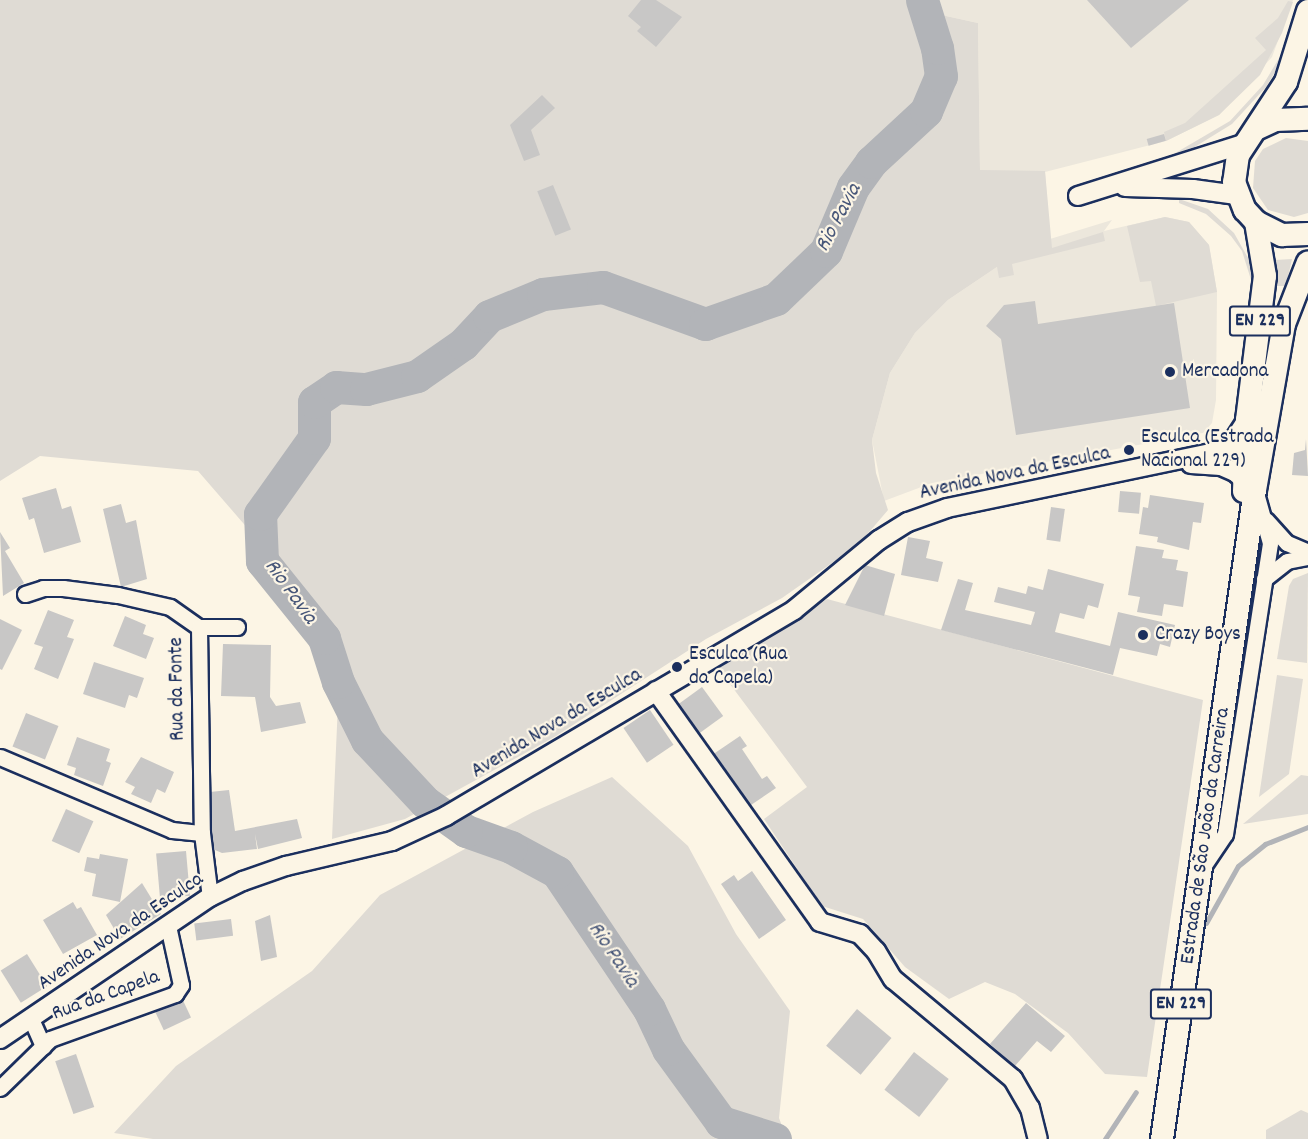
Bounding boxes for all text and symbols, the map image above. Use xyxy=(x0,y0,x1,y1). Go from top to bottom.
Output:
water label: Rio Pavia xyxy=(810,179,868,257)
road number: EN 229 xyxy=(1228,304,1292,338)
place label: Mercadona xyxy=(1182,359,1268,385)
marker: Mercadona xyxy=(1163,365,1177,379)
place label: Esculca (Estrada Nacional 229) xyxy=(1141,425,1274,475)
street label: Avenida Nova da Esculca xyxy=(917,441,1113,507)
marker: Esculca (Estrada Nacional 229) xyxy=(1122,443,1136,457)
water label: Rio Pavia xyxy=(258,555,322,629)
place label: Crazy Boys xyxy=(1155,622,1241,648)
marker: Crazy Boys xyxy=(1136,628,1150,642)
street label: Rua da Fonte xyxy=(164,637,192,741)
place label: Esculca (Rua da Capela) xyxy=(689,642,787,692)
marker: Esculca (Rua da Capela) xyxy=(670,660,684,674)
street label: Avenida Nova da Esculca xyxy=(467,663,647,785)
street label: Estrada de São João da Carreira xyxy=(1176,706,1236,966)
street label: Avenida Nova da Esculca xyxy=(33,867,209,997)
water label: Rio Pavia xyxy=(582,917,644,993)
street label: Rua da Capela xyxy=(49,965,163,1027)
road number: EN 229 xyxy=(1150,987,1212,1021)

